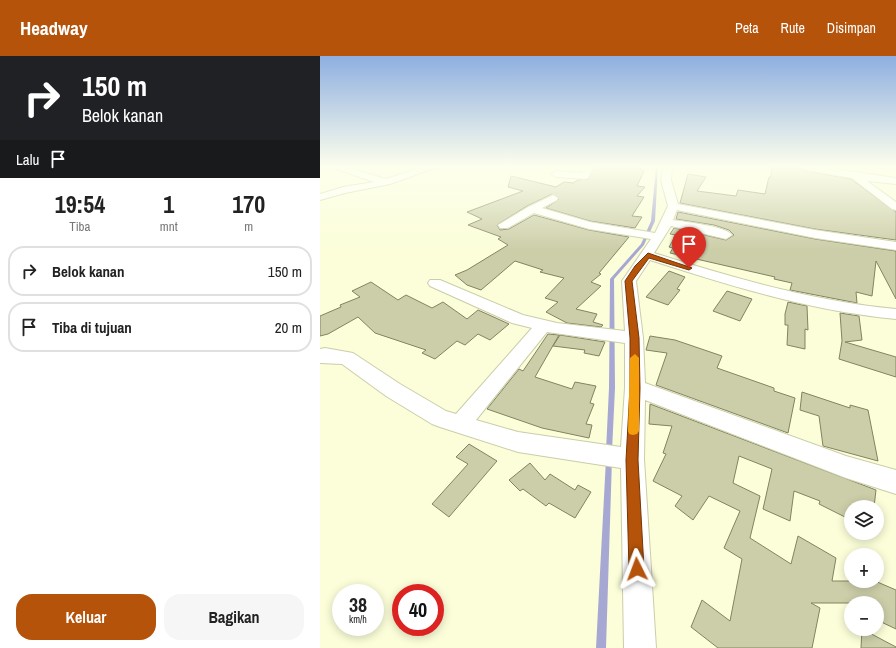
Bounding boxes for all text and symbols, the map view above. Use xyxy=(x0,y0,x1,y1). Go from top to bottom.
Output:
text: Headway xyxy=(20,15,88,41)
text: Peta xyxy=(735,19,759,37)
text: Rute xyxy=(781,19,805,37)
text: Disimpan xyxy=(827,19,876,37)
text: 150 m xyxy=(82,67,147,105)
icon: right xyxy=(16,72,68,124)
text: Belok kanan xyxy=(82,103,163,128)
icon: arrive xyxy=(47,148,69,170)
text: Lalu xyxy=(16,149,39,170)
text: 19:54 xyxy=(55,188,105,220)
text: 1 xyxy=(163,188,174,220)
text: 170 xyxy=(232,188,265,220)
text: Tiba xyxy=(69,218,90,235)
text: mnt xyxy=(160,218,178,235)
text: m xyxy=(244,218,253,235)
pin xyxy=(672,227,706,268)
icon: arrive xyxy=(678,233,700,255)
icon: right xyxy=(18,260,40,282)
text: Belok kanan xyxy=(52,261,124,282)
text: 150 m xyxy=(268,261,302,282)
icon: arrive xyxy=(18,316,40,338)
text: Tiba di tujuan xyxy=(52,317,132,338)
text: 20 m xyxy=(275,317,302,338)
map controls xyxy=(844,500,884,636)
button: layers xyxy=(844,500,884,540)
position arrow xyxy=(616,548,658,590)
button: + xyxy=(844,548,884,588)
speed limit sign: 40 xyxy=(392,584,444,636)
text: 38 xyxy=(349,591,367,618)
button: Keluar xyxy=(16,594,156,640)
button: Bagikan xyxy=(164,594,304,640)
button: − xyxy=(844,596,884,636)
text: km/h xyxy=(349,613,367,626)

